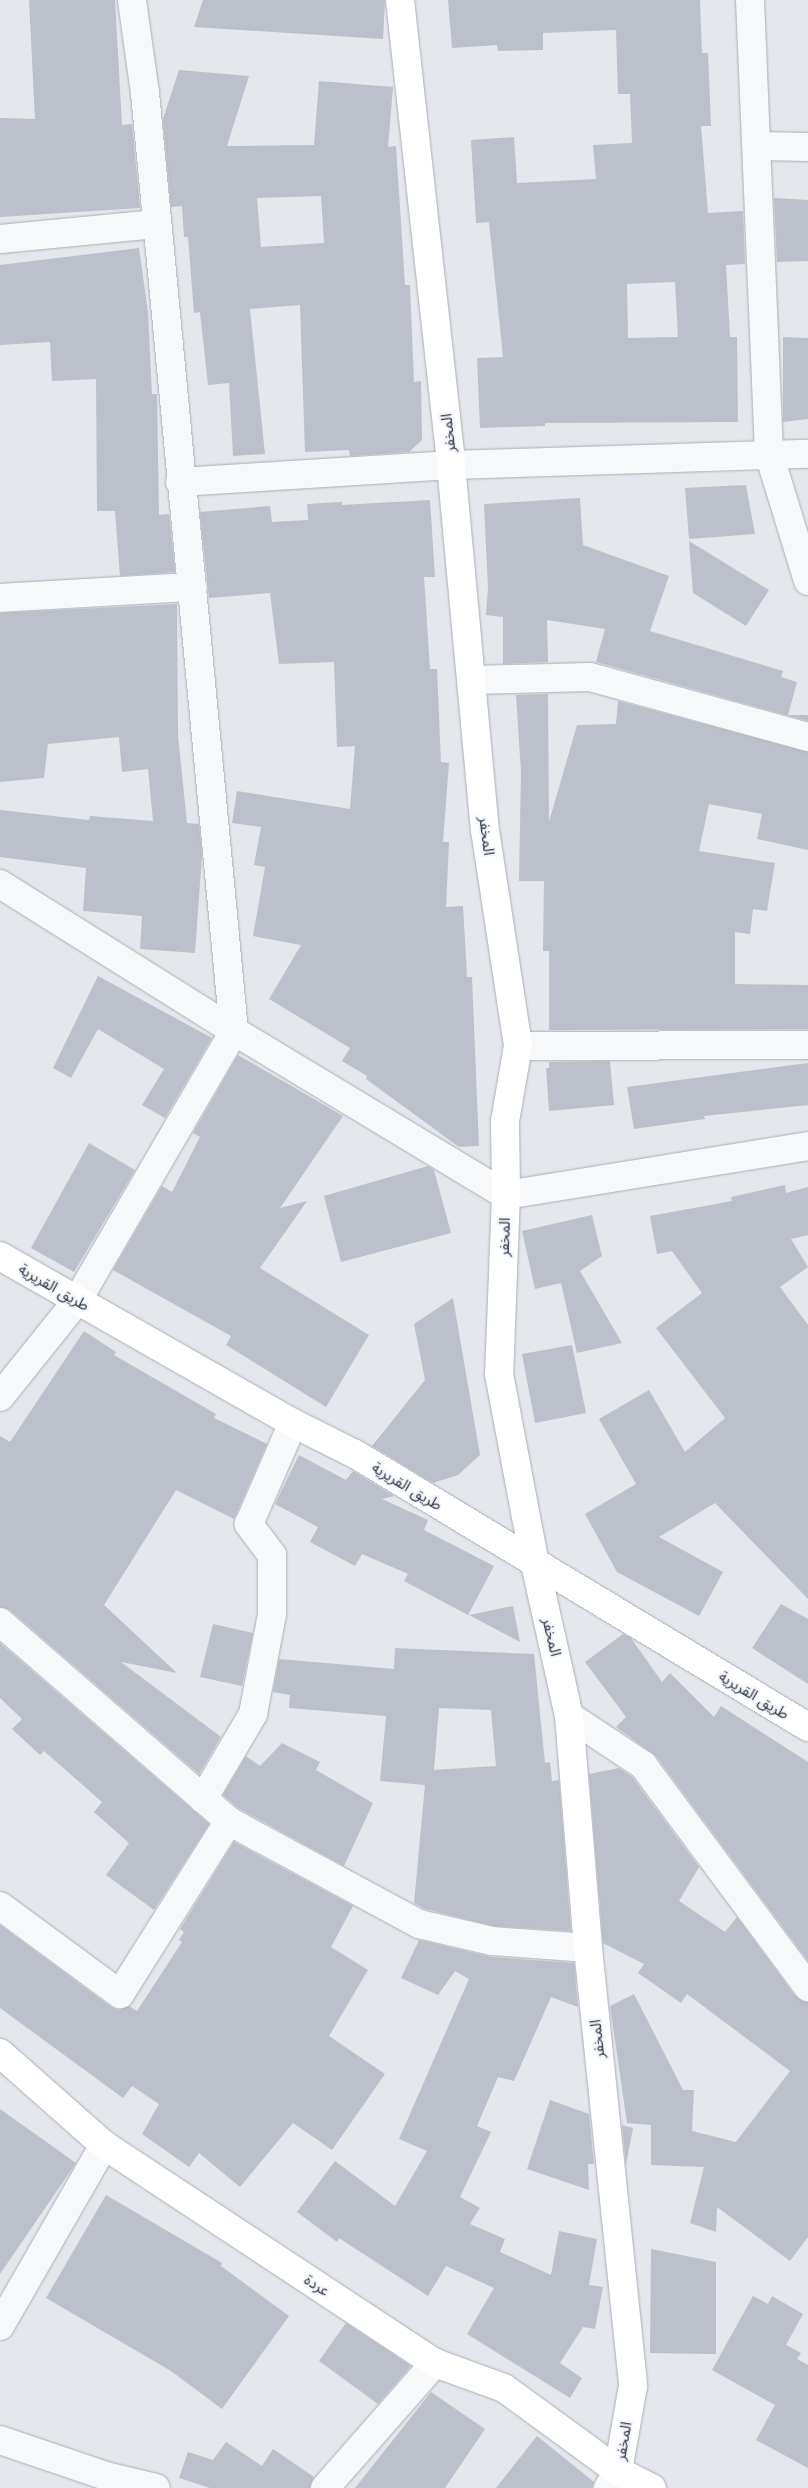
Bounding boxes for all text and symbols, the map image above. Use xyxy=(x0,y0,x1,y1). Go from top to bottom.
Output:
street label: المخفر xyxy=(437,413,459,453)
street label: المخفر xyxy=(476,816,498,856)
street label: المخفر xyxy=(494,1217,514,1257)
street label: طريق القريرية xyxy=(15,1260,93,1314)
street label: طريق القريرية xyxy=(369,1458,445,1514)
street label: المخفر xyxy=(539,1616,565,1658)
street label: طريق القريرية xyxy=(716,1667,792,1723)
street label: المخفر xyxy=(586,2019,608,2059)
street label: عردة xyxy=(301,2270,333,2300)
street label: المخفر xyxy=(611,2420,635,2462)

